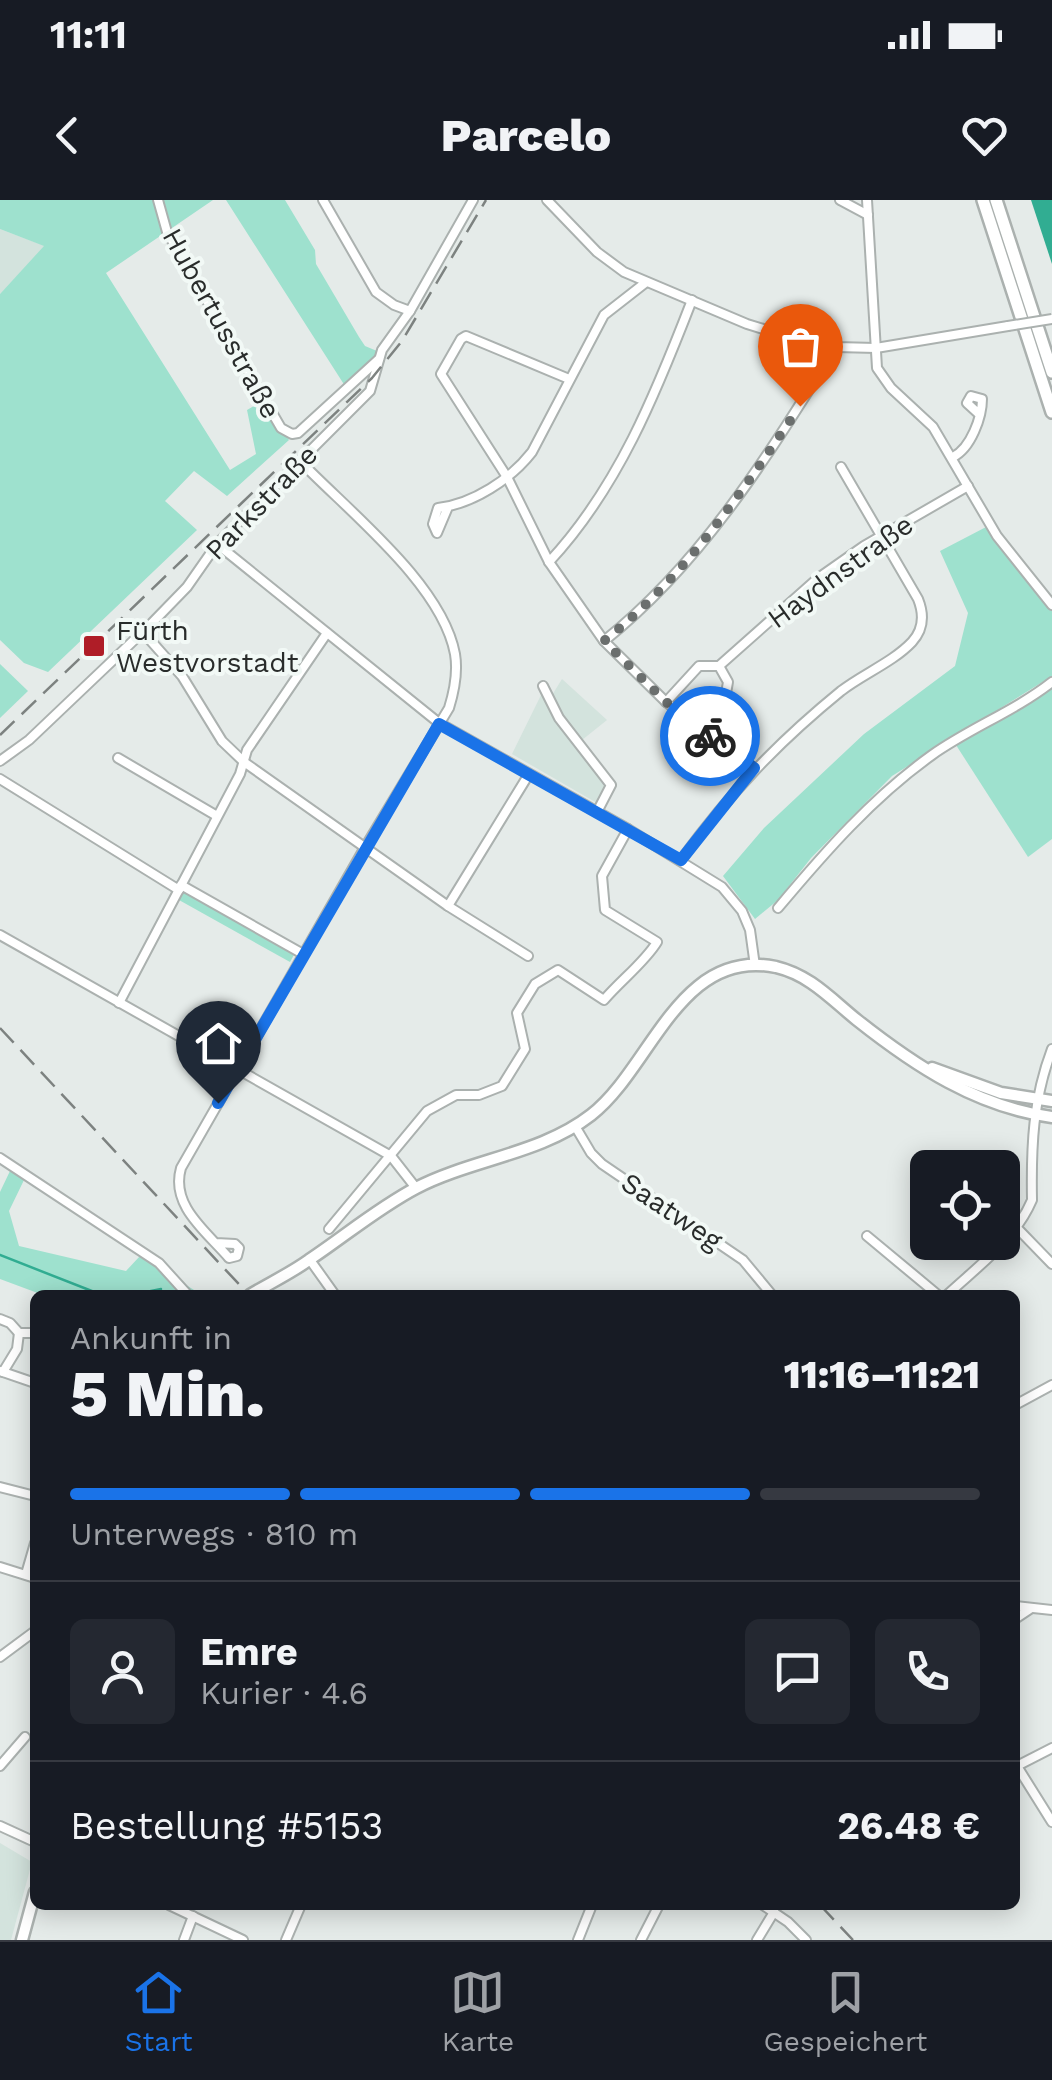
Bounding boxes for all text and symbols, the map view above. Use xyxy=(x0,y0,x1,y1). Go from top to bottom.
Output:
text: 11:11 xyxy=(50,13,127,57)
icon: back xyxy=(40,108,95,163)
icon: heart xyxy=(957,108,1012,163)
text: Parcelo xyxy=(441,109,611,162)
street label: Hubertusstraße xyxy=(156,222,287,424)
pin xyxy=(758,304,843,407)
icon: bag xyxy=(773,319,828,374)
street label: Parkstraße xyxy=(199,438,324,567)
street label: Haydnstraße xyxy=(761,508,919,635)
place label: Fürth Westvorstadt xyxy=(116,614,299,679)
marker: Fürth Westvorstadt xyxy=(81,633,107,659)
courier xyxy=(660,686,760,786)
icon: bike xyxy=(683,709,738,764)
pin xyxy=(176,1001,261,1104)
icon: home xyxy=(191,1016,246,1071)
map controls xyxy=(910,1150,1020,1260)
button: locate xyxy=(910,1150,1020,1260)
street label: Saatweg xyxy=(615,1166,729,1257)
text: Ankunft in xyxy=(70,1319,232,1357)
text: 11:16–11:21 xyxy=(784,1353,980,1397)
text: 5 Min. xyxy=(70,1356,265,1432)
text: Unterwegs · 810 m xyxy=(70,1515,358,1553)
button: person xyxy=(70,1619,175,1724)
button: chat xyxy=(745,1619,850,1724)
button: phone xyxy=(875,1619,980,1724)
text: Emre xyxy=(200,1630,298,1674)
text: Kurier · 4.6 xyxy=(200,1674,368,1712)
text: Bestellung #5153 xyxy=(70,1804,384,1848)
text: 26.48 € xyxy=(837,1804,980,1848)
tab: Start xyxy=(125,1965,193,2058)
tab: Karte xyxy=(442,1965,514,2058)
tab: Gespeichert xyxy=(763,1965,927,2058)

